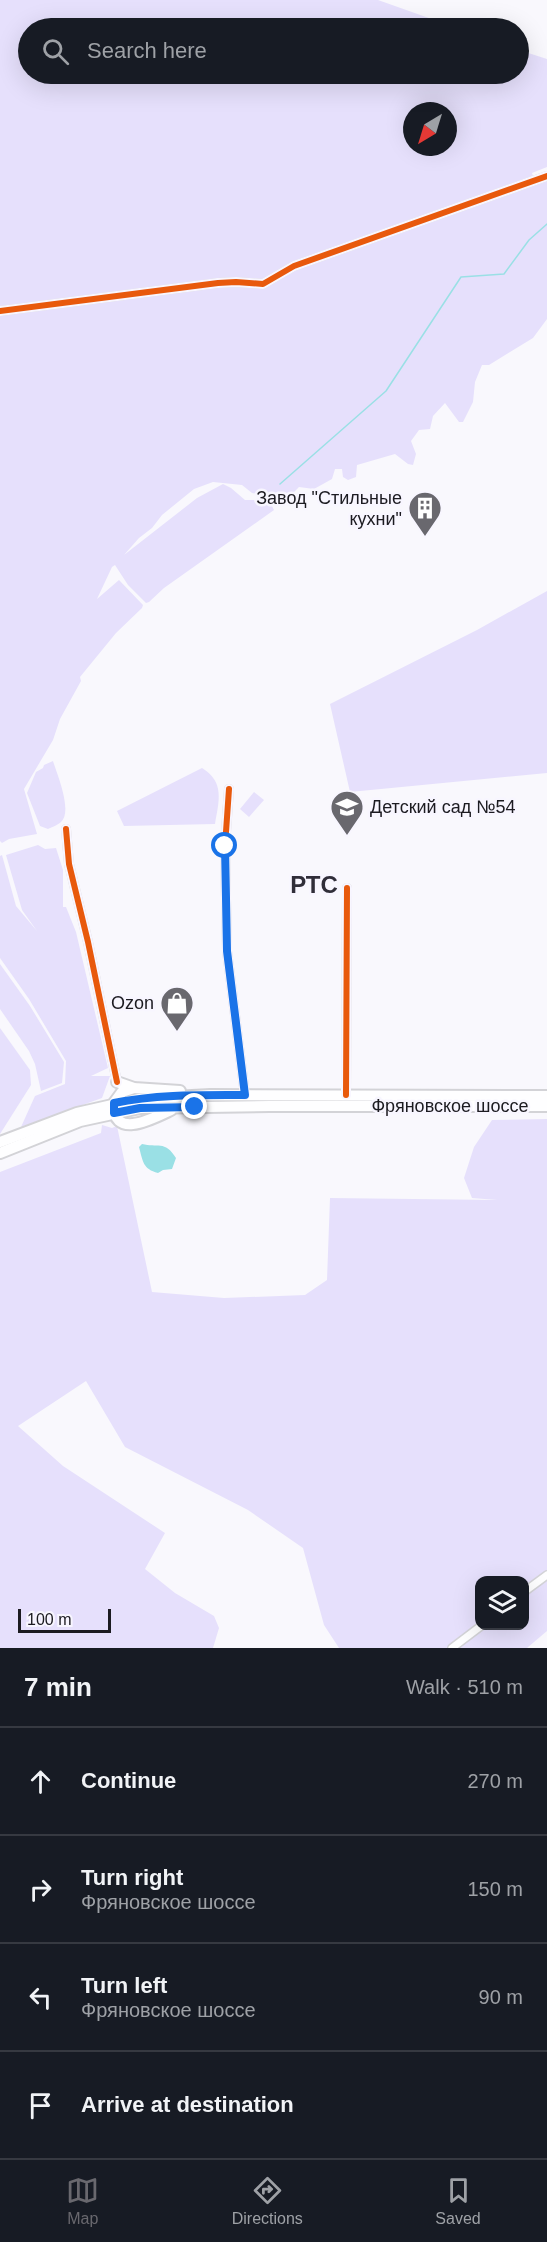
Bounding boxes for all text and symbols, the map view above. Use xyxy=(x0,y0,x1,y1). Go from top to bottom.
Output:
search box xyxy=(18,18,529,84)
icon: search xyxy=(39,35,72,68)
text: Search here xyxy=(87,38,207,63)
north arrow xyxy=(403,102,457,156)
place label: Завод "Стильные кухни" xyxy=(256,488,402,529)
building icon: Завод "Стильные кухни" xyxy=(407,490,443,537)
school or university icon: Детский сад №54 xyxy=(329,789,365,836)
place label: Детский сад №54 xyxy=(370,797,515,817)
route start xyxy=(211,832,237,858)
district label: РТС xyxy=(290,871,338,898)
shop icon: Ozon xyxy=(159,985,195,1032)
place label: Ozon xyxy=(111,993,154,1013)
route end xyxy=(181,1093,207,1119)
street label: Фряновское шоссе xyxy=(371,1096,529,1116)
map controls xyxy=(475,1576,529,1630)
button: layers xyxy=(475,1576,529,1630)
scale bar xyxy=(18,1606,111,1634)
text: 100 m xyxy=(27,1611,71,1628)
text: 7 min xyxy=(24,1672,92,1702)
text: Walk · 510 m xyxy=(406,1676,523,1698)
icon: ahead xyxy=(24,1765,57,1798)
text: Continue xyxy=(81,1768,176,1793)
text: 270 m xyxy=(467,1770,523,1792)
text: Turn right xyxy=(81,1865,183,1890)
icon: right xyxy=(24,1873,57,1906)
text: 150 m xyxy=(467,1878,523,1900)
text: Фряновское шоссе xyxy=(81,1891,256,1913)
text: Turn left xyxy=(81,1973,167,1998)
icon: left xyxy=(24,1981,57,2014)
text: 90 m xyxy=(479,1986,523,2008)
text: Фряновское шоссе xyxy=(81,1999,256,2021)
icon: arrive xyxy=(24,2089,57,2122)
text: Arrive at destination xyxy=(81,2092,294,2117)
tab: Map xyxy=(66,2174,99,2228)
tab: Directions xyxy=(232,2174,303,2228)
tab: Saved xyxy=(435,2174,481,2228)

